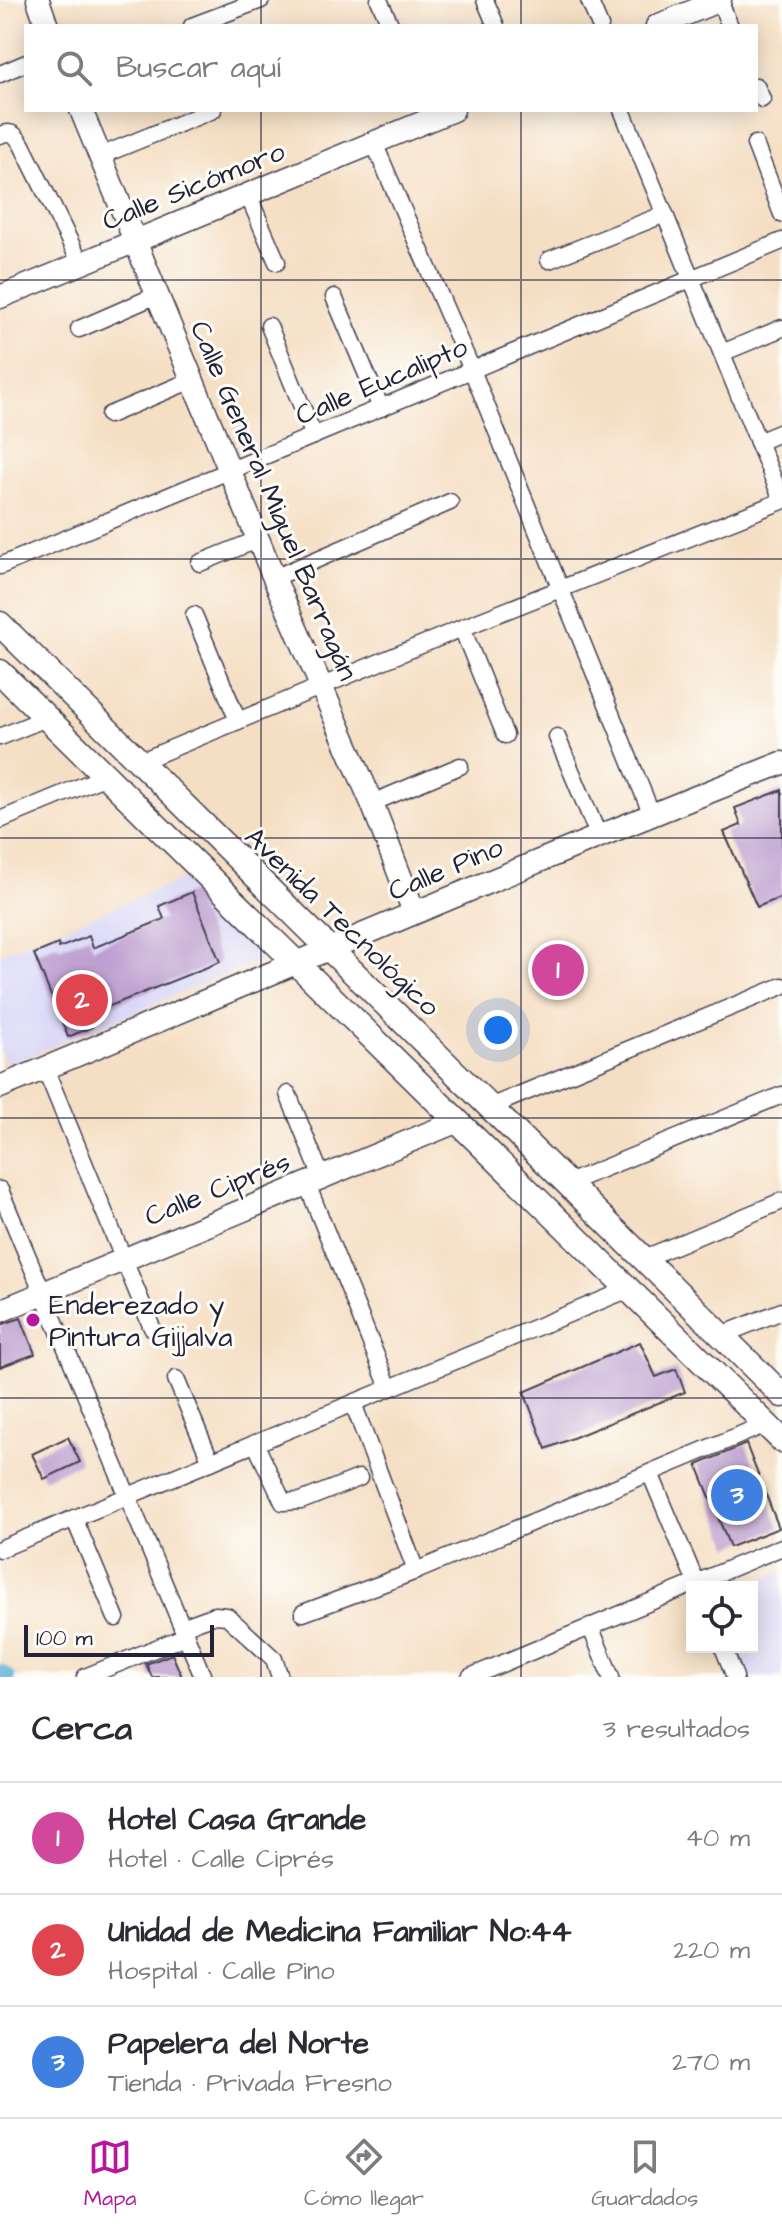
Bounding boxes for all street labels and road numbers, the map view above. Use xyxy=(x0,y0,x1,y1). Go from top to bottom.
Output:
street label: Calle Sicómoro xyxy=(96,132,291,241)
street label: Calle General Miguel Barragán xyxy=(179,315,367,687)
street label: Calle Eucalipto xyxy=(290,328,474,435)
street label: Avenida Tecnológico xyxy=(235,818,448,1027)
street label: Calle Pino xyxy=(382,828,509,911)
street label: Calle Ciprés xyxy=(139,1143,296,1236)

